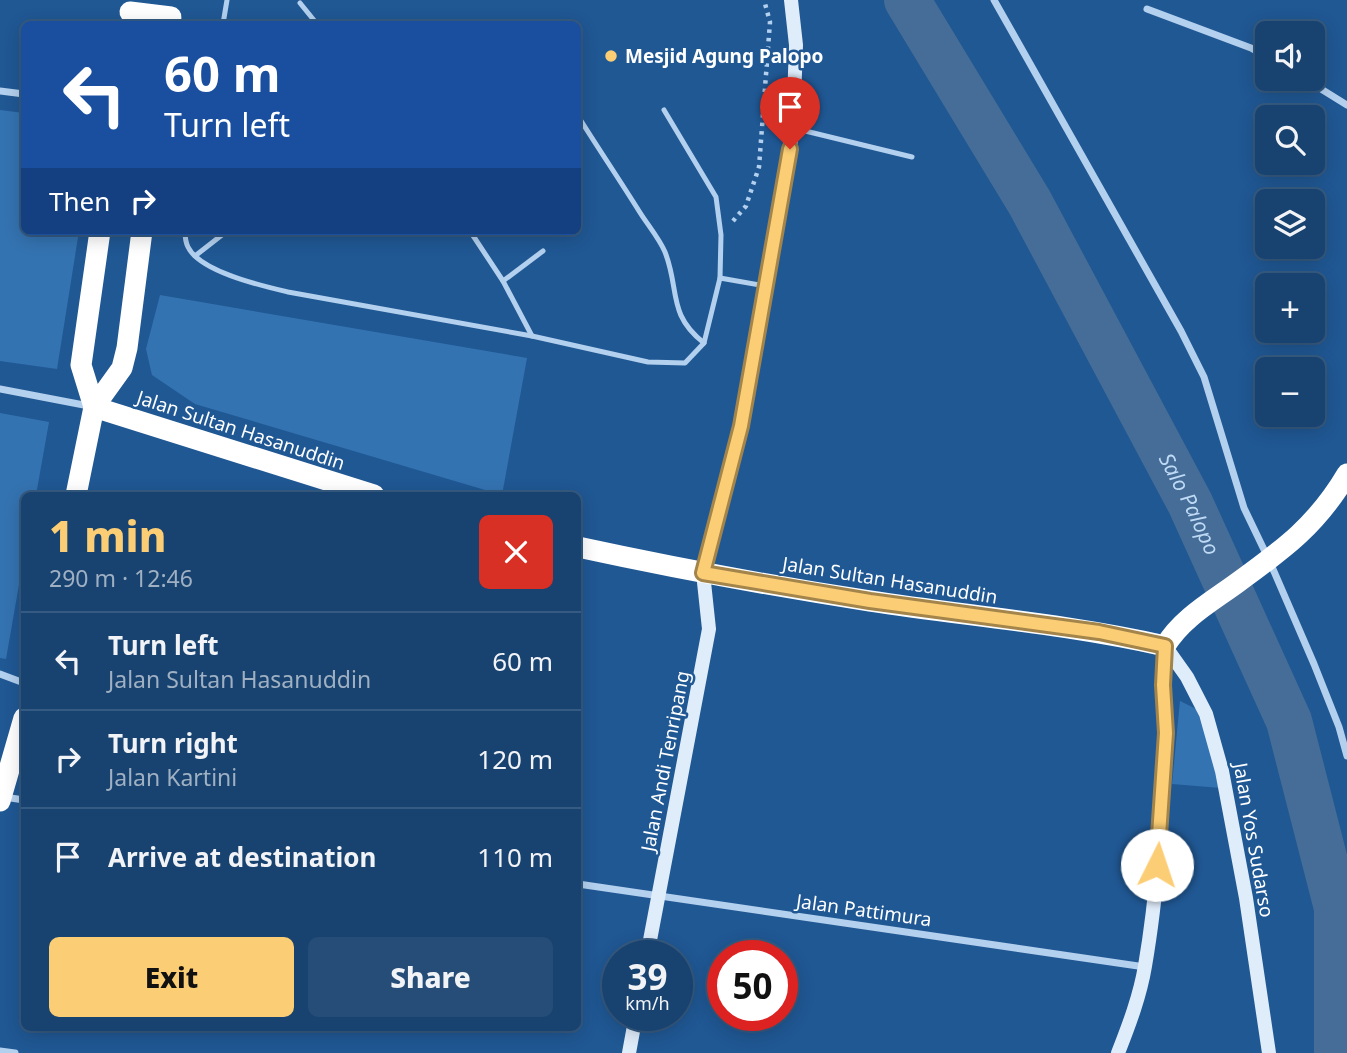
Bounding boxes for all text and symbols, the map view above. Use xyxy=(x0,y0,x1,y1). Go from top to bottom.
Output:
map controls xyxy=(1255,21,1325,427)
button: sound xyxy=(1255,21,1325,91)
text: 60 m xyxy=(164,40,281,106)
place label: Mesjid Agung Palopo xyxy=(625,43,824,69)
marker: Mesjid Agung Palopo xyxy=(603,48,619,64)
icon: left xyxy=(49,49,140,140)
pin xyxy=(760,77,820,149)
icon: arrive xyxy=(771,88,809,126)
text: Turn left xyxy=(164,103,290,146)
button: search xyxy=(1255,105,1325,175)
icon: right xyxy=(124,182,162,220)
text: Then xyxy=(49,183,110,219)
button: layers xyxy=(1255,189,1325,259)
button: + xyxy=(1255,273,1325,343)
button: − xyxy=(1255,357,1325,427)
street label: Jalan Sultan Hasanuddin xyxy=(132,383,348,476)
water label: Salo Palopo xyxy=(1153,448,1227,559)
text: 1 min xyxy=(49,507,166,564)
button: close xyxy=(479,515,553,589)
street label: Jalan Sultan Hasanuddin xyxy=(779,550,999,610)
text: 290 m · 12:46 xyxy=(49,562,193,594)
text: Turn left xyxy=(108,627,219,663)
icon: left xyxy=(49,642,87,680)
text: 60 m xyxy=(492,643,553,679)
text: Jalan Sultan Hasanuddin xyxy=(108,663,371,695)
street label: Jalan Andi Tenripang xyxy=(634,668,695,856)
text: Turn right xyxy=(108,725,238,761)
icon: right xyxy=(49,740,87,778)
text: 120 m xyxy=(477,741,553,777)
street label: Jalan Yos Sudarso xyxy=(1227,759,1280,919)
text: Jalan Kartini xyxy=(108,761,237,793)
position arrow xyxy=(1120,828,1194,902)
icon: arrive xyxy=(49,838,87,876)
text: Arrive at destination xyxy=(108,839,377,875)
text: 110 m xyxy=(477,839,553,875)
street label: Jalan Pattimura xyxy=(793,887,933,932)
button: Exit xyxy=(49,937,294,1017)
button: Share xyxy=(308,937,553,1017)
speed limit sign: 50 xyxy=(707,940,798,1031)
text: 39 xyxy=(627,953,668,1000)
text: km/h xyxy=(625,991,670,1015)

